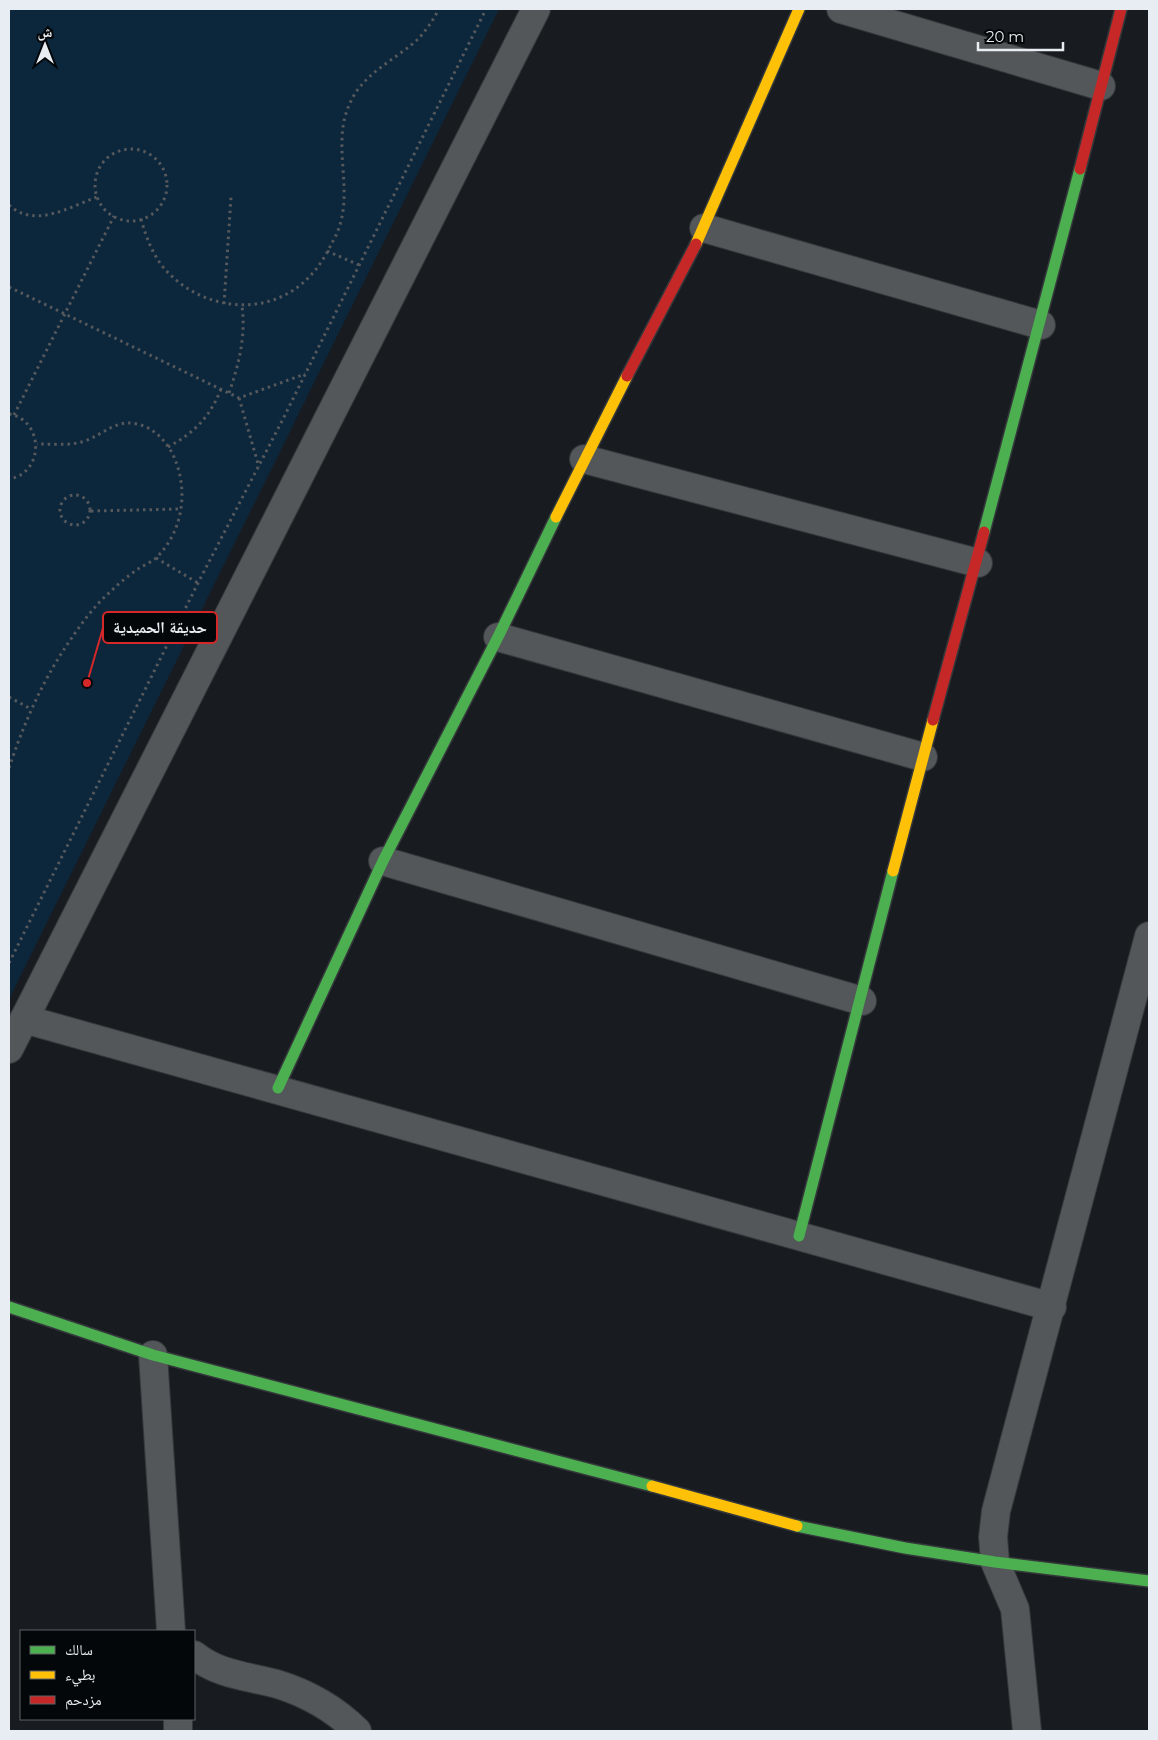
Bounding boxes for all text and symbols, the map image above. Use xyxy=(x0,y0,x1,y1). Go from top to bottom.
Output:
north arrow xyxy=(20,20,70,70)
scale bar xyxy=(978,20,1063,52)
text: ش xyxy=(38,23,53,41)
text: 20 m xyxy=(986,27,1024,46)
callout: حديقة الحميدية xyxy=(103,612,217,643)
text: حديقة الحميدية xyxy=(113,618,207,637)
legend xyxy=(20,1630,195,1720)
text: سالك xyxy=(65,1640,93,1659)
text: بطيء xyxy=(65,1665,95,1687)
text: مزدحم xyxy=(65,1690,102,1710)

